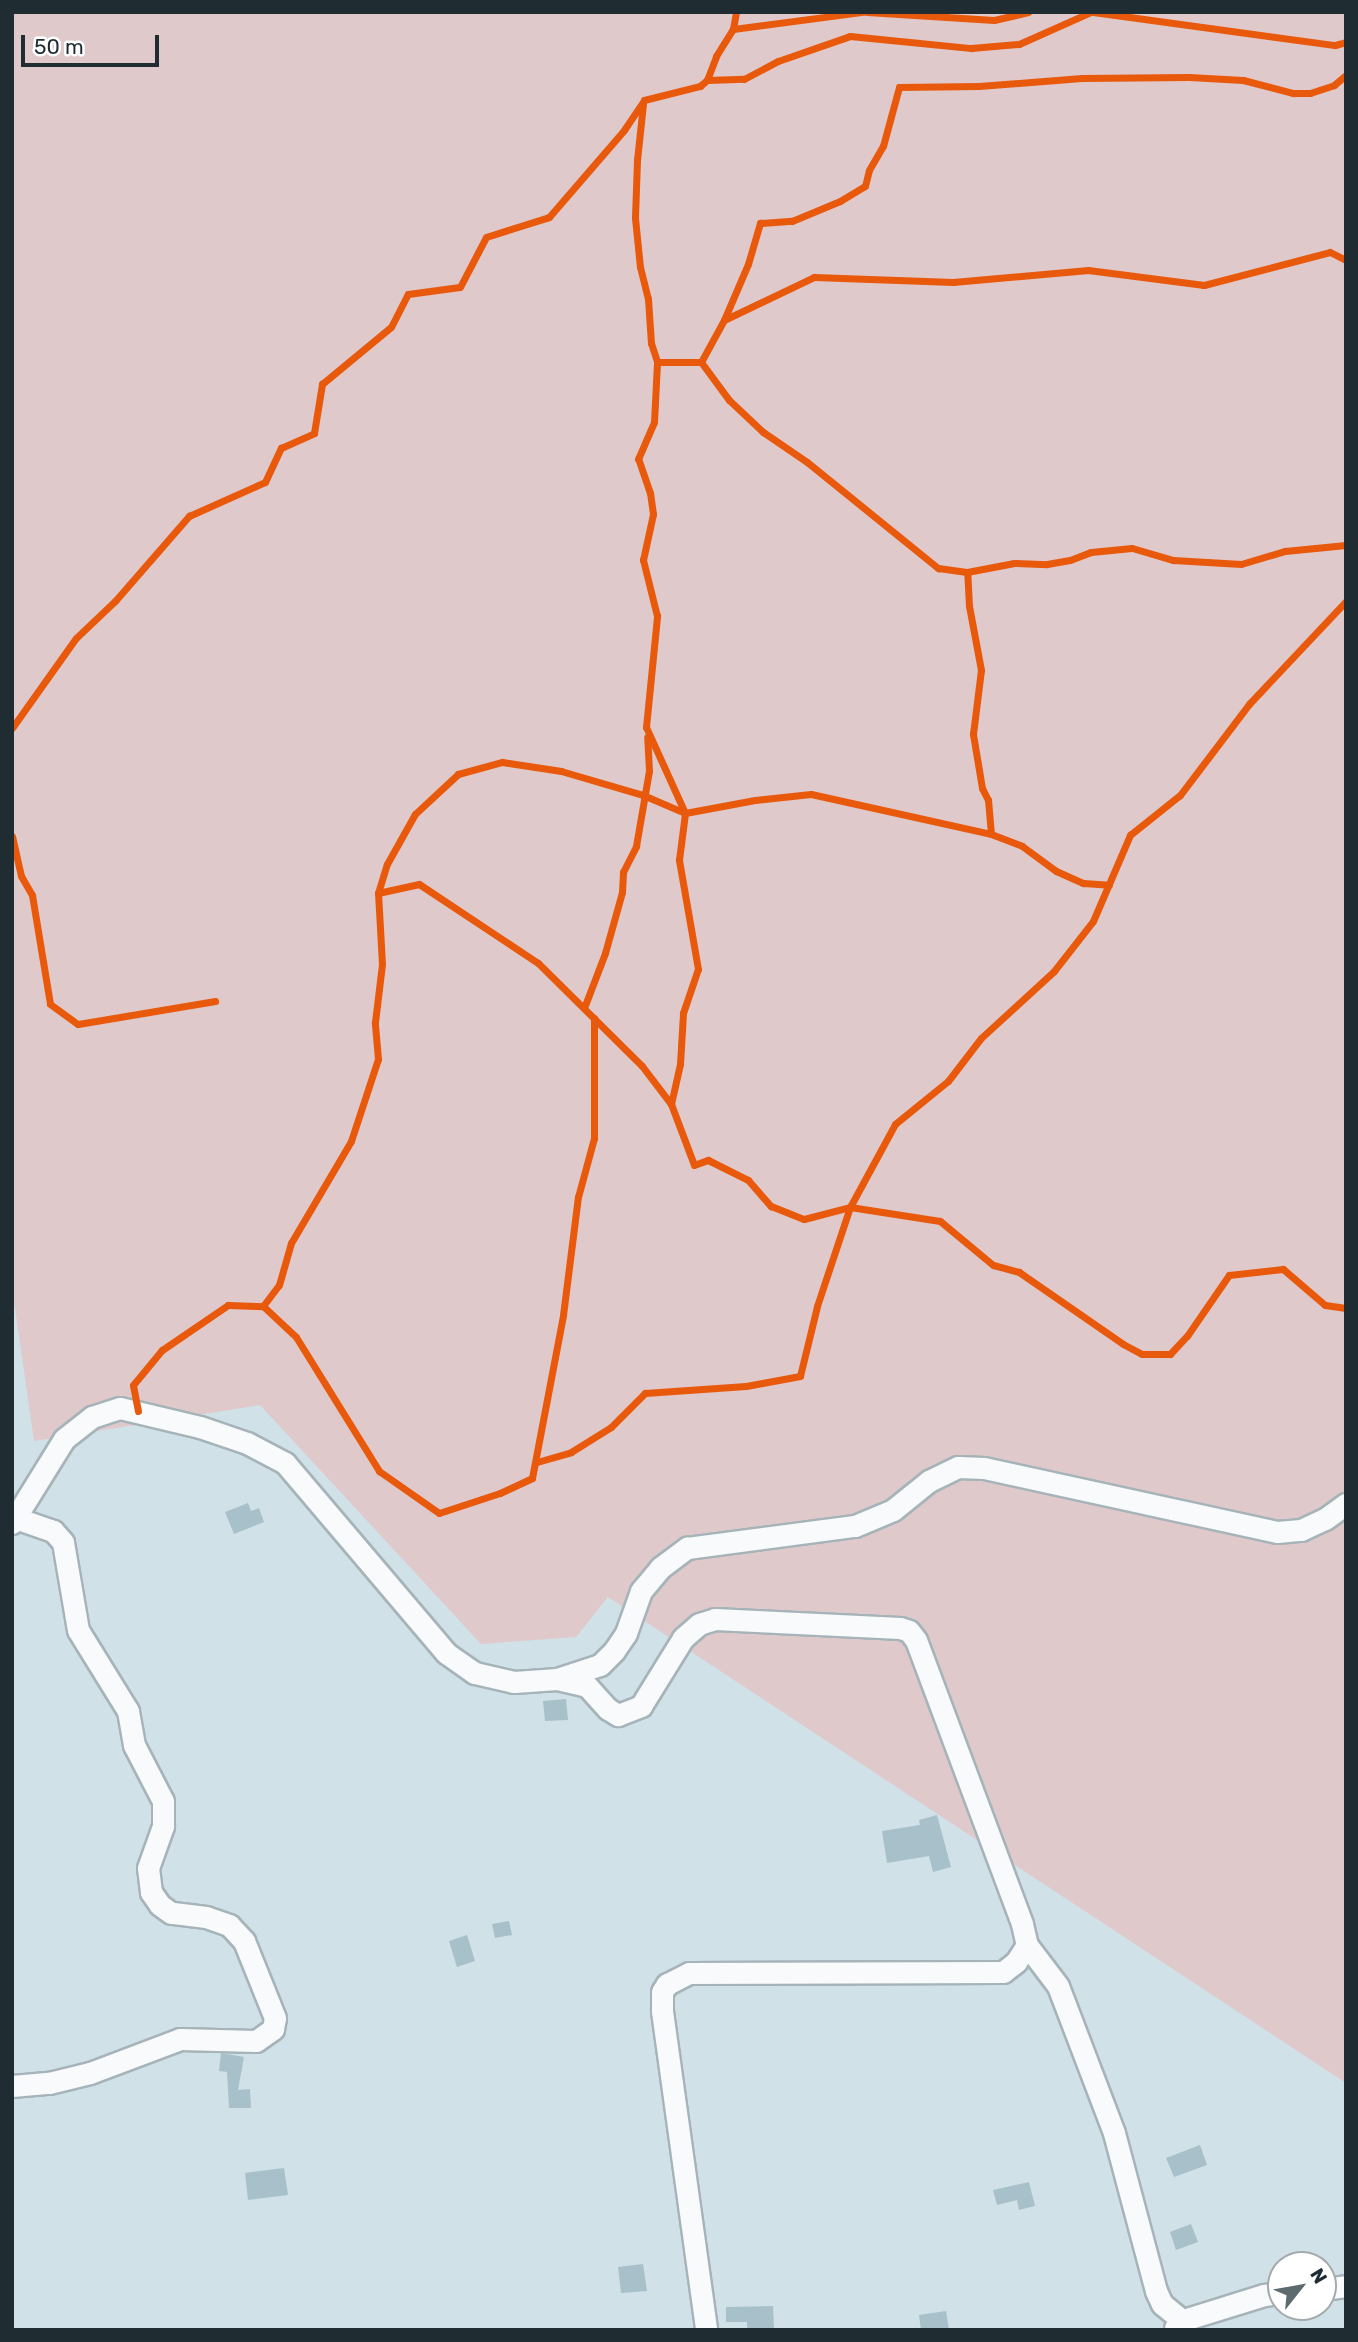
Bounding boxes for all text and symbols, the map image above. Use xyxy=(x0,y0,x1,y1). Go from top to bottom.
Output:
scale bar xyxy=(24,21,163,65)
text: 50 m xyxy=(34,34,84,59)
north arrow xyxy=(1267,2251,1337,2321)
text: N xyxy=(1305,2264,1332,2288)

